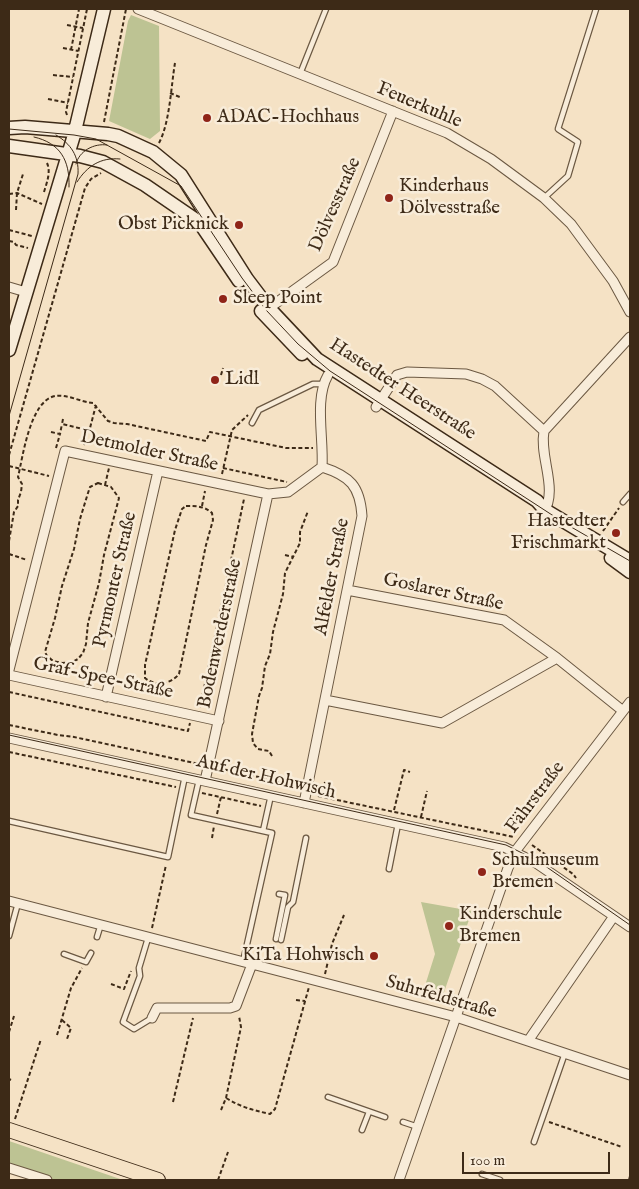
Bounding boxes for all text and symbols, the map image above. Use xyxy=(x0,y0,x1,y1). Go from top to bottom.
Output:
street label: Feuerkuhle xyxy=(373,78,465,134)
place label: ADAC-Hochhaus xyxy=(217,107,359,129)
marker: ADAC-Hochhaus xyxy=(201,112,213,124)
street label: Dölvesstraße xyxy=(305,154,367,256)
place label: Kinderhaus Dölvesstraße xyxy=(399,176,500,220)
marker: Kinderhaus Dölvesstraße xyxy=(383,192,395,204)
place label: Obst Picknick xyxy=(118,214,229,236)
marker: Obst Picknick xyxy=(233,219,245,231)
place label: Sleep Point xyxy=(233,288,322,310)
marker: Sleep Point xyxy=(217,293,229,305)
street label: Hastedter Heerstraße xyxy=(324,334,480,446)
place label: Lidl xyxy=(225,369,259,391)
marker: Lidl xyxy=(209,374,221,386)
street label: Detmolder Straße xyxy=(78,426,220,478)
street label: Pyrmonter Straße xyxy=(89,510,143,650)
place label: Hastedter Frischmarkt xyxy=(511,511,606,555)
street label: Alfelder Straße xyxy=(310,517,356,637)
marker: Hastedter Frischmarkt xyxy=(610,527,622,539)
street label: Bodenwerderstraße xyxy=(194,557,248,711)
street label: Goslarer Straße xyxy=(381,569,505,617)
street label: Graf-Spee-Straße xyxy=(31,653,175,705)
street label: Auf der Hohwisch xyxy=(194,751,338,805)
street label: Fährstraße xyxy=(502,758,570,838)
place label: Schulmuseum Bremen xyxy=(492,850,599,894)
marker: Schulmuseum Bremen xyxy=(476,866,488,878)
place label: Kinderschule Bremen xyxy=(459,904,562,948)
marker: Kinderschule Bremen xyxy=(443,920,455,932)
place label: KiTa Hohwisch xyxy=(242,945,364,967)
marker: KiTa Hohwisch xyxy=(368,950,380,962)
street label: Suhrfeldstraße xyxy=(383,971,499,1025)
scale bar xyxy=(464,1142,612,1174)
text: 100 m xyxy=(470,1151,505,1170)

